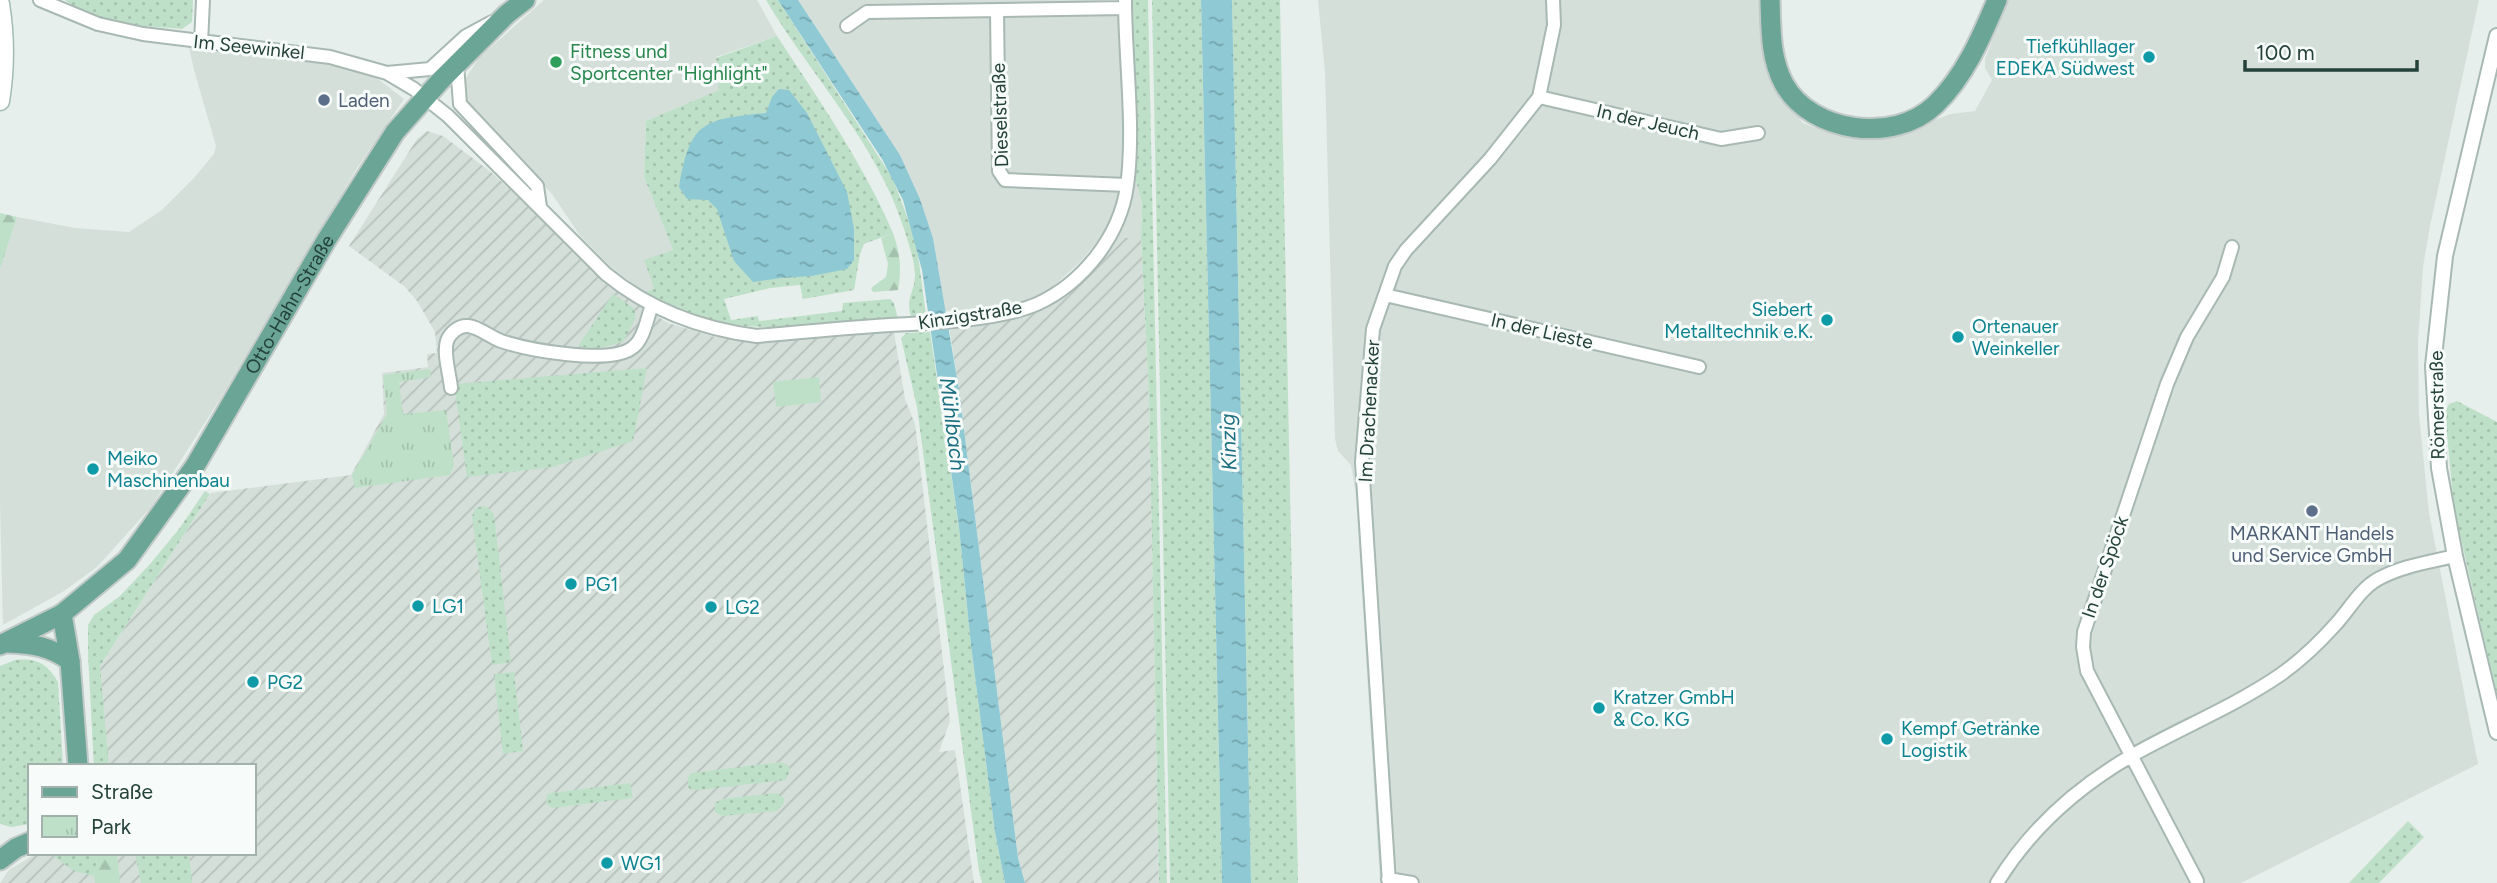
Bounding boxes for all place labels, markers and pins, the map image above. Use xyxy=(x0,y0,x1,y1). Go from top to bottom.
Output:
place label: Tiefkühllager EDEKA Südwest xyxy=(1996,35,2136,80)
place label: Fitness und Sportcenter "Highlight" xyxy=(570,40,767,85)
marker: Tiefkühllager EDEKA Südwest xyxy=(2141,49,2157,65)
marker: Fitness und Sportcenter "Highlight" xyxy=(548,54,564,70)
place label: Laden xyxy=(338,89,390,112)
marker: Laden xyxy=(316,92,332,108)
place label: Siebert Metalltechnik e.K. xyxy=(1664,298,1813,343)
marker: Siebert Metalltechnik e.K. xyxy=(1819,312,1835,328)
place label: Ortenauer Weinkeller xyxy=(1972,315,2060,360)
marker: Ortenauer Weinkeller xyxy=(1950,329,1966,345)
place label: Meiko Maschinenbau xyxy=(107,447,230,492)
marker: Meiko Maschinenbau xyxy=(85,461,101,477)
marker: MARKANT Handels und Service GmbH xyxy=(2304,503,2320,519)
place label: MARKANT Handels und Service GmbH xyxy=(2230,522,2394,567)
place label: PG1 xyxy=(585,573,618,596)
marker: PG1 xyxy=(563,576,579,592)
place label: LG1 xyxy=(432,595,464,618)
place label: LG2 xyxy=(725,596,760,619)
marker: LG1 xyxy=(410,598,426,614)
marker: LG2 xyxy=(703,599,719,615)
place label: PG2 xyxy=(267,671,303,694)
marker: PG2 xyxy=(245,674,261,690)
place label: Kratzer GmbH & Co. KG xyxy=(1613,686,1735,731)
marker: Kratzer GmbH & Co. KG xyxy=(1591,700,1607,716)
place label: Kempf Getränke Logistik xyxy=(1901,717,2040,762)
marker: Kempf Getränke Logistik xyxy=(1879,731,1895,747)
place label: WG1 xyxy=(621,852,662,875)
marker: WG1 xyxy=(599,855,615,871)

